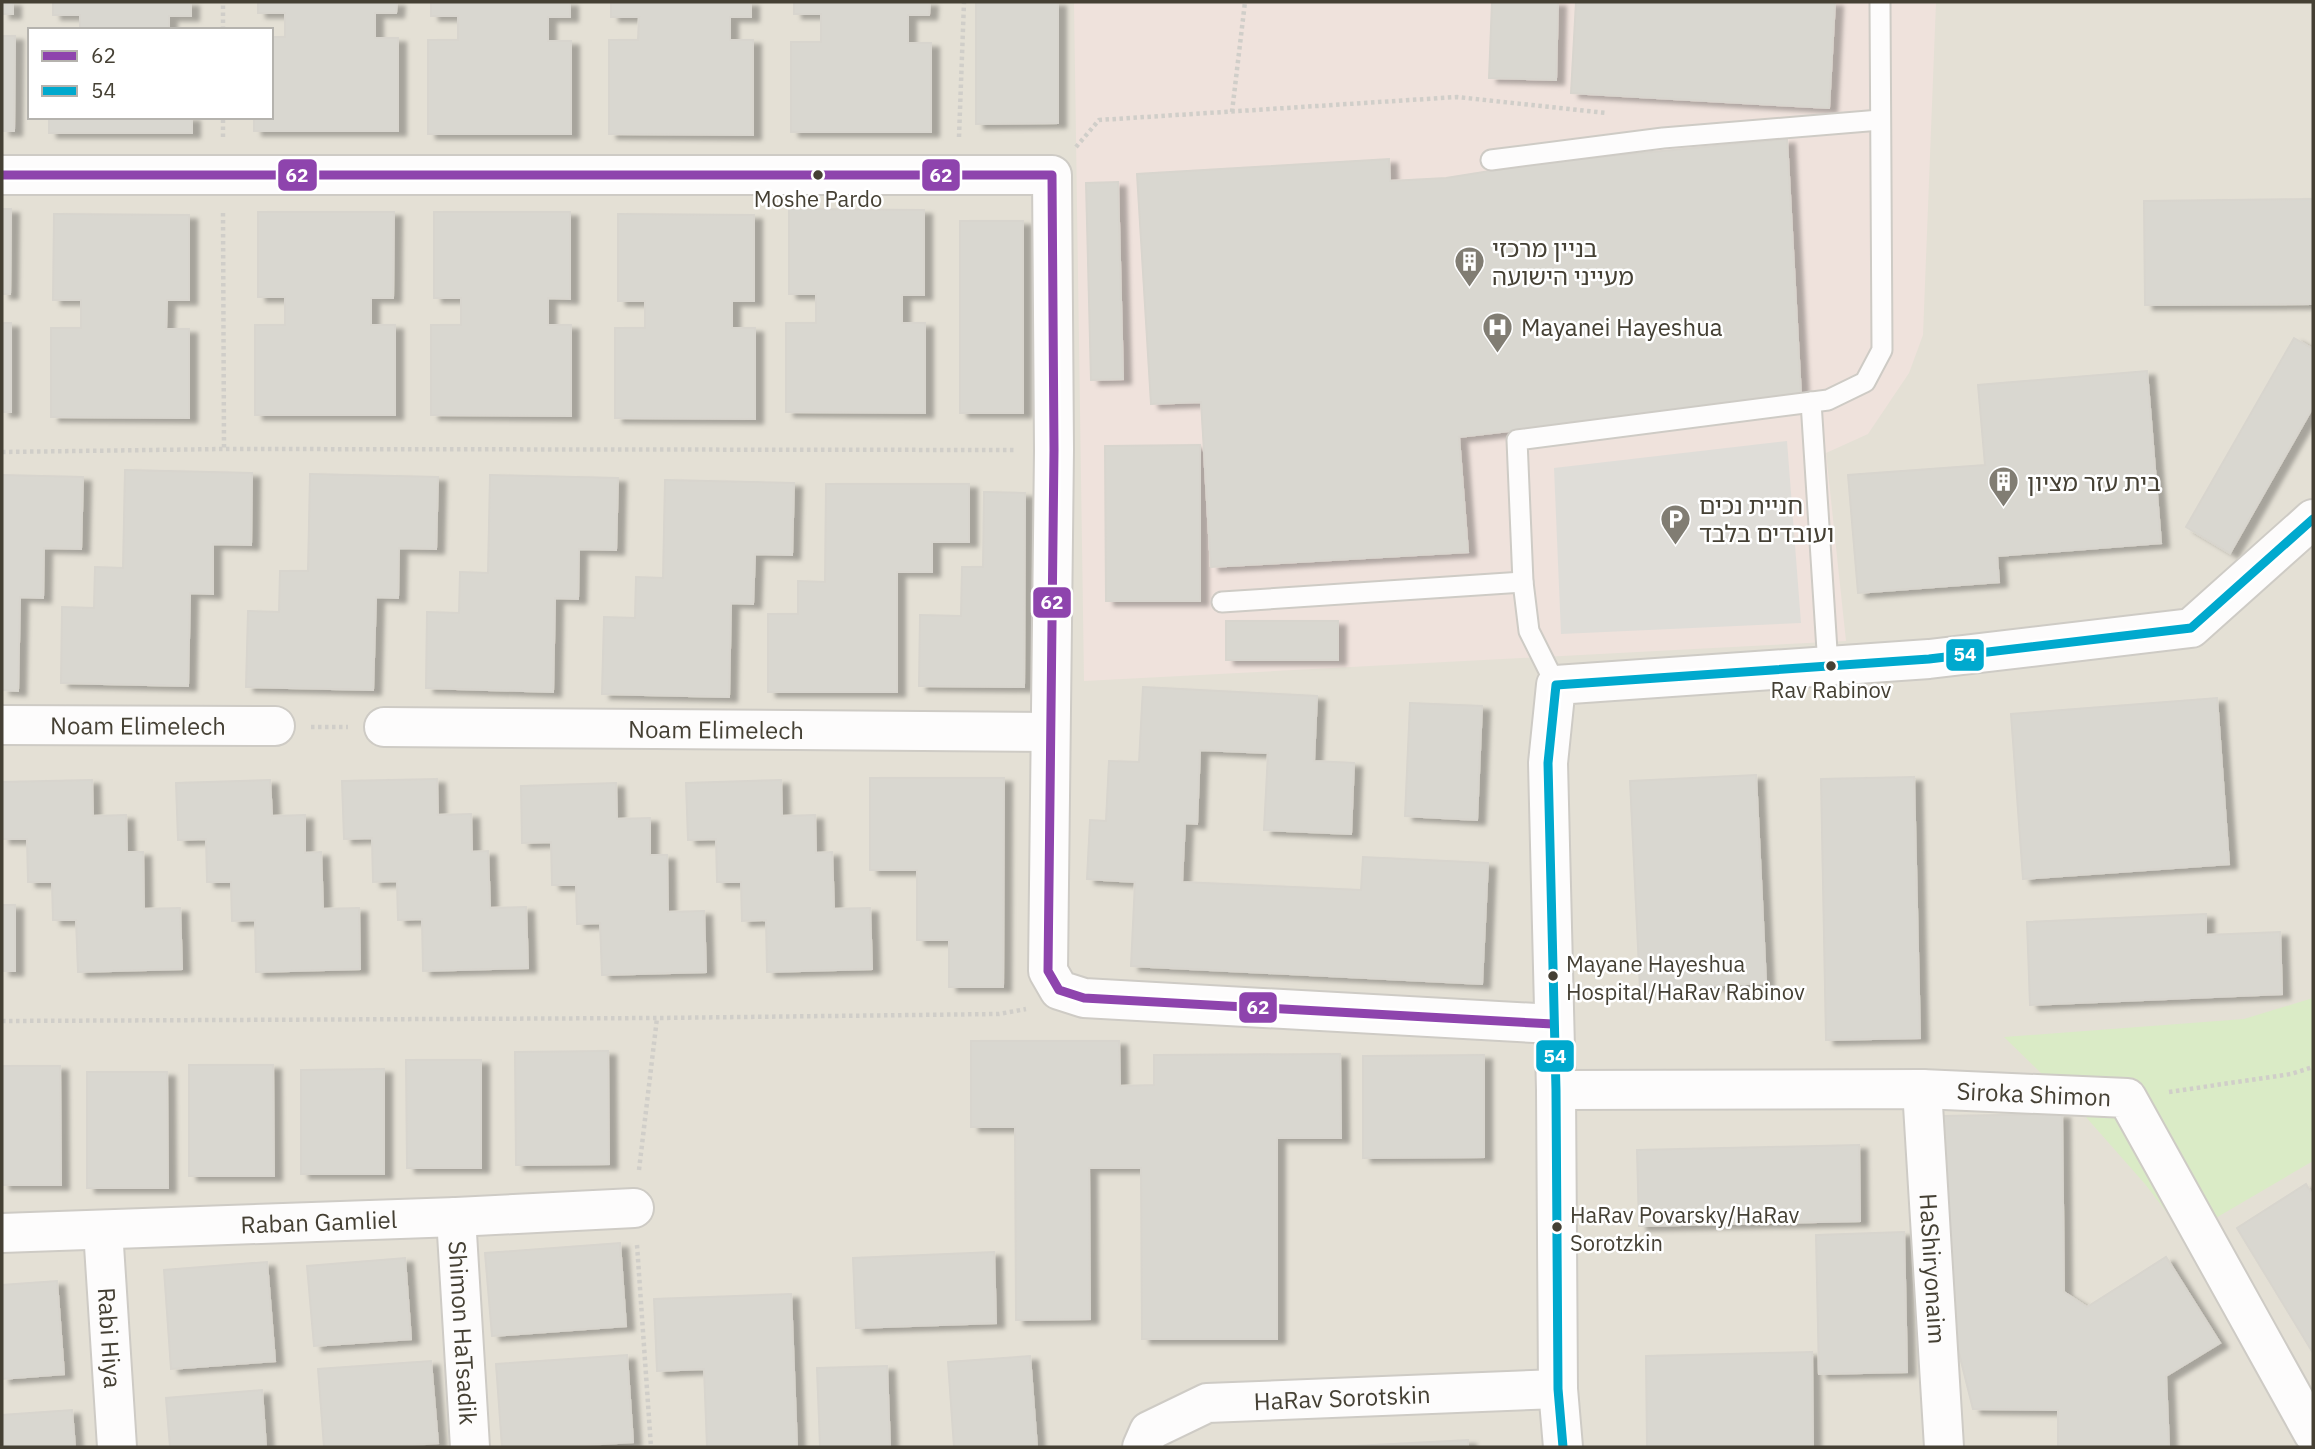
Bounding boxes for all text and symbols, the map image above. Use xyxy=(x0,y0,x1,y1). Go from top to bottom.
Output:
legend xyxy=(28,28,273,119)
text: 62 xyxy=(91,41,116,69)
text: 54 xyxy=(91,76,116,104)
line badge: 62 xyxy=(277,158,318,192)
line badge: 62 xyxy=(921,158,961,192)
text: 62 xyxy=(286,163,308,187)
text: 62 xyxy=(930,163,952,187)
marker: Moshe Pardo xyxy=(811,168,825,182)
place label: Moshe Pardo xyxy=(754,184,882,213)
place label: בניין מרכזי מעייני הישועה xyxy=(1492,232,1634,292)
building icon: בניין מרכזי מעייני הישועה xyxy=(1452,245,1486,289)
hospital icon: Mayanei Hayeshua xyxy=(1481,310,1515,354)
place label: Mayanei Hayeshua xyxy=(1521,311,1723,343)
building icon: בית עזר מציון xyxy=(1987,465,2021,509)
place label: בית עזר מציון xyxy=(2027,466,2161,498)
place label: חניית נכים ועובדים בלבד xyxy=(1699,489,1834,549)
parking icon: חניית נכים ועובדים בלבד xyxy=(1659,502,1693,546)
line badge: 62 xyxy=(1032,586,1072,619)
text: 62 xyxy=(1041,590,1063,614)
line badge: 54 xyxy=(1945,638,1985,672)
text: 54 xyxy=(1954,642,1976,666)
marker: Rav Rabinov xyxy=(1824,659,1838,673)
place label: Rav Rabinov xyxy=(1771,675,1892,704)
street label: Noam Elimelech xyxy=(50,709,226,742)
street label: Noam Elimelech xyxy=(628,713,804,746)
place label: Mayane Hayeshua Hospital/HaRav Rabinov xyxy=(1566,949,1805,1006)
marker: Mayane Hayeshua Hospital/HaRav Rabinov xyxy=(1546,969,1560,983)
line badge: 62 xyxy=(1238,991,1278,1024)
text: 62 xyxy=(1247,995,1269,1019)
line badge: 54 xyxy=(1535,1039,1575,1073)
text: 54 xyxy=(1544,1044,1566,1068)
street label: Siroka Shimon xyxy=(1956,1075,2112,1113)
street label: HaShiryonaim xyxy=(1912,1192,1954,1345)
place label: HaRav Povarsky/HaRav Sorotzkin xyxy=(1570,1200,1800,1257)
street label: Raban Gamliel xyxy=(240,1203,398,1241)
marker: HaRav Povarsky/HaRav Sorotzkin xyxy=(1550,1220,1564,1234)
street label: Shimon HaTsadik xyxy=(441,1240,485,1426)
street label: Rabi Hiya xyxy=(91,1286,129,1389)
street label: HaRav Sorotskin xyxy=(1253,1378,1431,1417)

